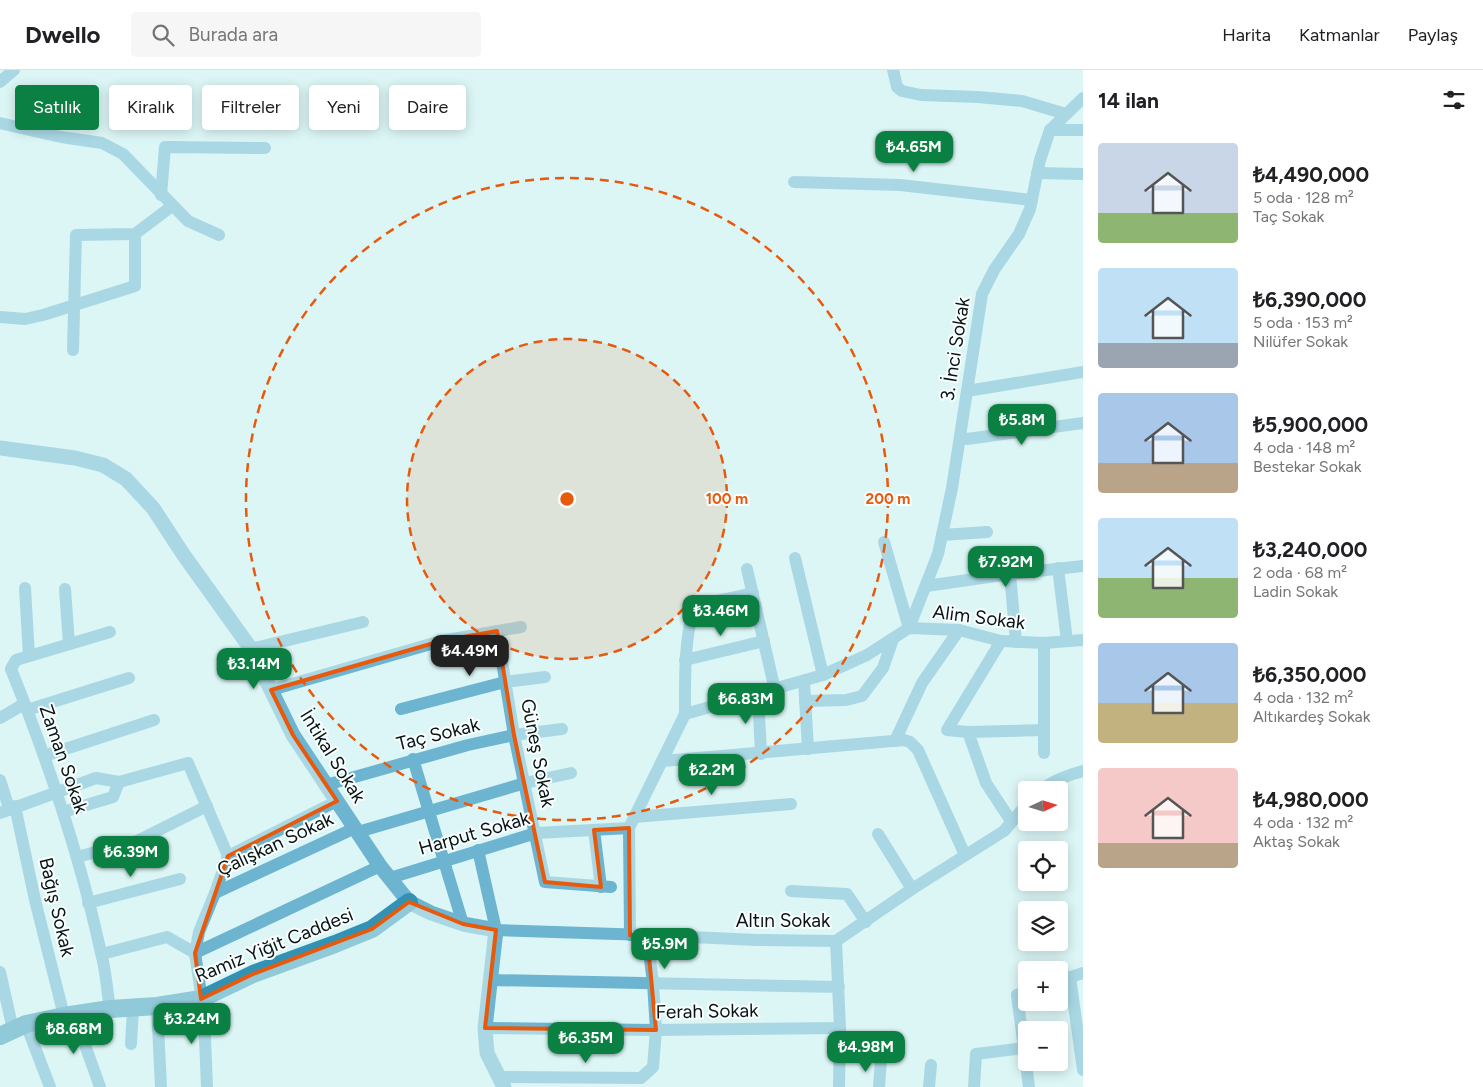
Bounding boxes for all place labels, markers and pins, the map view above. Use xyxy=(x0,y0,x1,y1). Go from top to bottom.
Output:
pin: ₺4.65M xyxy=(873,131,955,173)
pin: ₺5.8M xyxy=(987,404,1057,446)
centre of rings xyxy=(558,490,576,508)
pin: ₺7.92M xyxy=(965,546,1047,588)
pin: ₺3.46M xyxy=(680,594,762,637)
pin: ₺4.49M xyxy=(429,634,511,677)
pin: ₺3.14M xyxy=(213,648,295,690)
pin: ₺6.83M xyxy=(705,682,787,725)
pin: ₺2.2M xyxy=(677,754,747,796)
pin: ₺6.39M xyxy=(90,836,172,878)
pin: ₺5.9M xyxy=(630,928,700,970)
pin: ₺3.24M xyxy=(151,1002,233,1045)
pin: ₺8.68M xyxy=(33,1012,115,1055)
pin: ₺6.35M xyxy=(545,1022,627,1064)
pin: ₺4.98M xyxy=(825,1030,907,1073)

